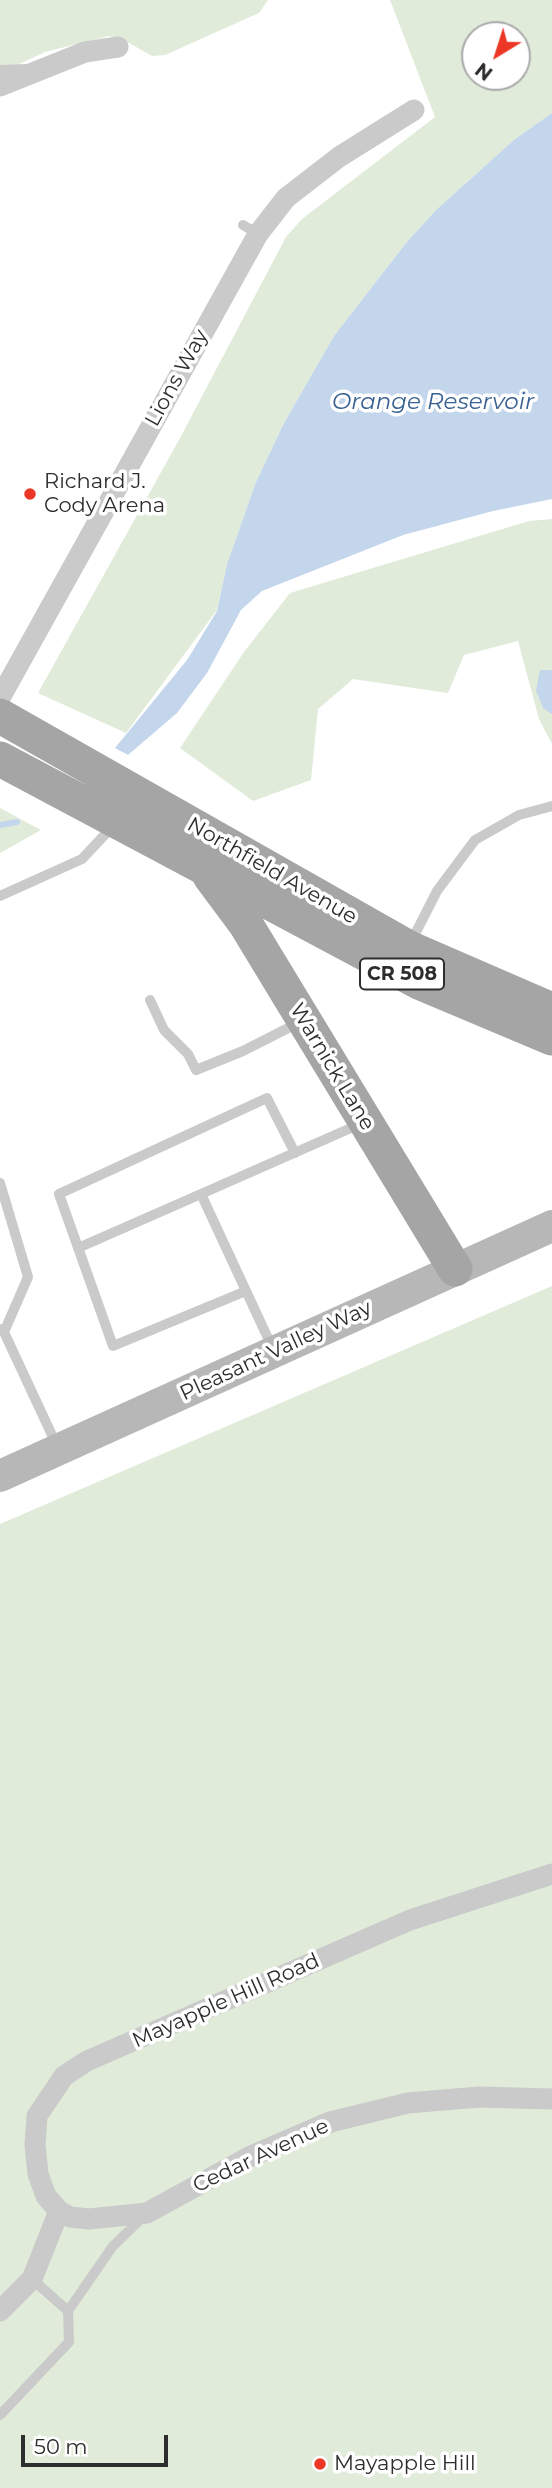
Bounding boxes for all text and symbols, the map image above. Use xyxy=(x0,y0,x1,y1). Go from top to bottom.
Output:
north arrow xyxy=(461,21,531,91)
text: N xyxy=(471,58,497,85)
street label: Lions Way xyxy=(140,325,214,431)
water label: Orange Reservoir xyxy=(332,388,534,416)
place label: Richard J. Cody Arena xyxy=(44,469,165,519)
marker: Richard J. Cody Arena xyxy=(22,486,38,502)
street label: Northfield Avenue xyxy=(183,812,361,930)
road number: CR 508 xyxy=(360,958,444,990)
street label: Warnick Lane xyxy=(284,999,380,1135)
street label: Pleasant Valley Way xyxy=(176,1296,376,1406)
street label: Mayapple Hill Road xyxy=(129,1948,323,2054)
street label: Cedar Avenue xyxy=(189,2114,333,2198)
scale bar xyxy=(24,2422,172,2466)
text: 50 m xyxy=(34,2434,88,2459)
place label: Mayapple Hill xyxy=(334,2451,476,2477)
marker: Mayapple Hill xyxy=(312,2456,328,2472)

